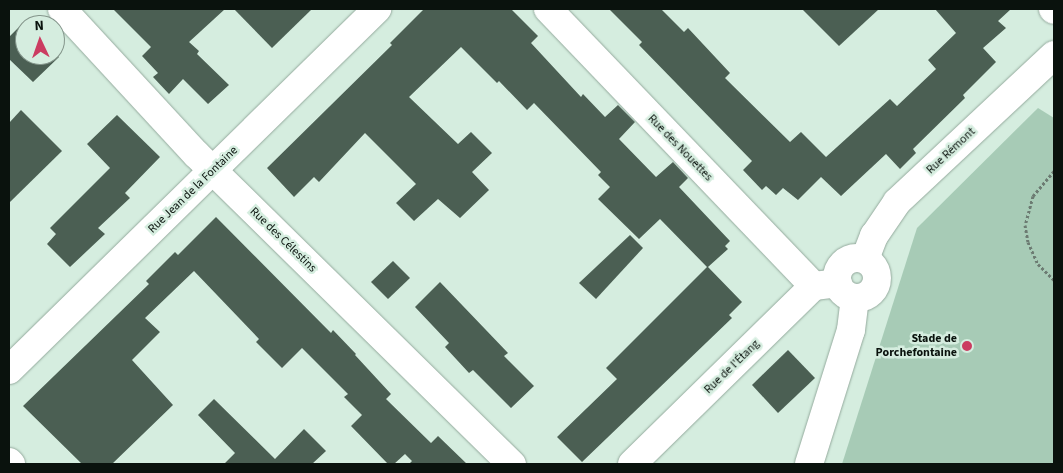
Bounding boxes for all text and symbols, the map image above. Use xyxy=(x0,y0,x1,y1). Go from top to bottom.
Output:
north arrow xyxy=(15,15,65,65)
text: N xyxy=(34,16,44,36)
street label: Rue des Nouettes xyxy=(645,112,715,184)
street label: Rue Rémont xyxy=(924,125,978,177)
street label: Rue Jean de la Fontaine xyxy=(145,144,241,236)
street label: Rue des Célestins xyxy=(247,205,319,275)
place label: Stade de Porchefontaine xyxy=(876,332,957,360)
street label: Rue de l'Étang xyxy=(701,337,763,397)
marker: Stade de Porchefontaine xyxy=(961,340,973,352)

